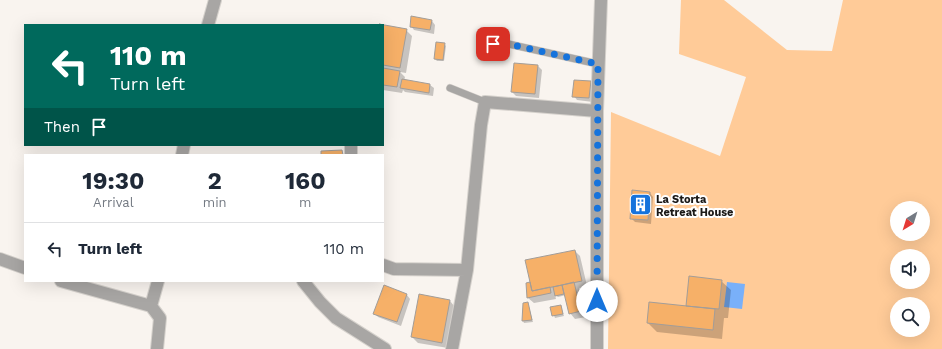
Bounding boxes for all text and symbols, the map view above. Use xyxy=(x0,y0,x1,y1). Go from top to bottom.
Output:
pin xyxy=(476,27,510,61)
icon: arrive xyxy=(482,33,504,55)
text: 110 m xyxy=(110,39,187,72)
icon: left xyxy=(44,40,96,92)
text: Turn left xyxy=(110,73,185,94)
icon: arrive xyxy=(88,116,110,138)
text: Then xyxy=(44,118,80,136)
text: 19:30 xyxy=(82,167,144,195)
text: 2 xyxy=(208,167,222,195)
text: 160 xyxy=(285,167,326,195)
building icon: La Storta Retreat House xyxy=(627,192,653,218)
place label: La Storta Retreat House xyxy=(656,193,733,219)
text: Arrival xyxy=(93,195,134,210)
text: min xyxy=(203,195,227,210)
text: m xyxy=(299,195,312,210)
north arrow xyxy=(890,201,930,241)
map controls xyxy=(890,201,930,337)
icon: left xyxy=(44,238,66,260)
text: Turn left xyxy=(78,240,142,258)
text: 110 m xyxy=(324,240,364,258)
button: sound xyxy=(890,249,930,289)
position arrow xyxy=(576,280,618,322)
button: search xyxy=(890,297,930,337)

